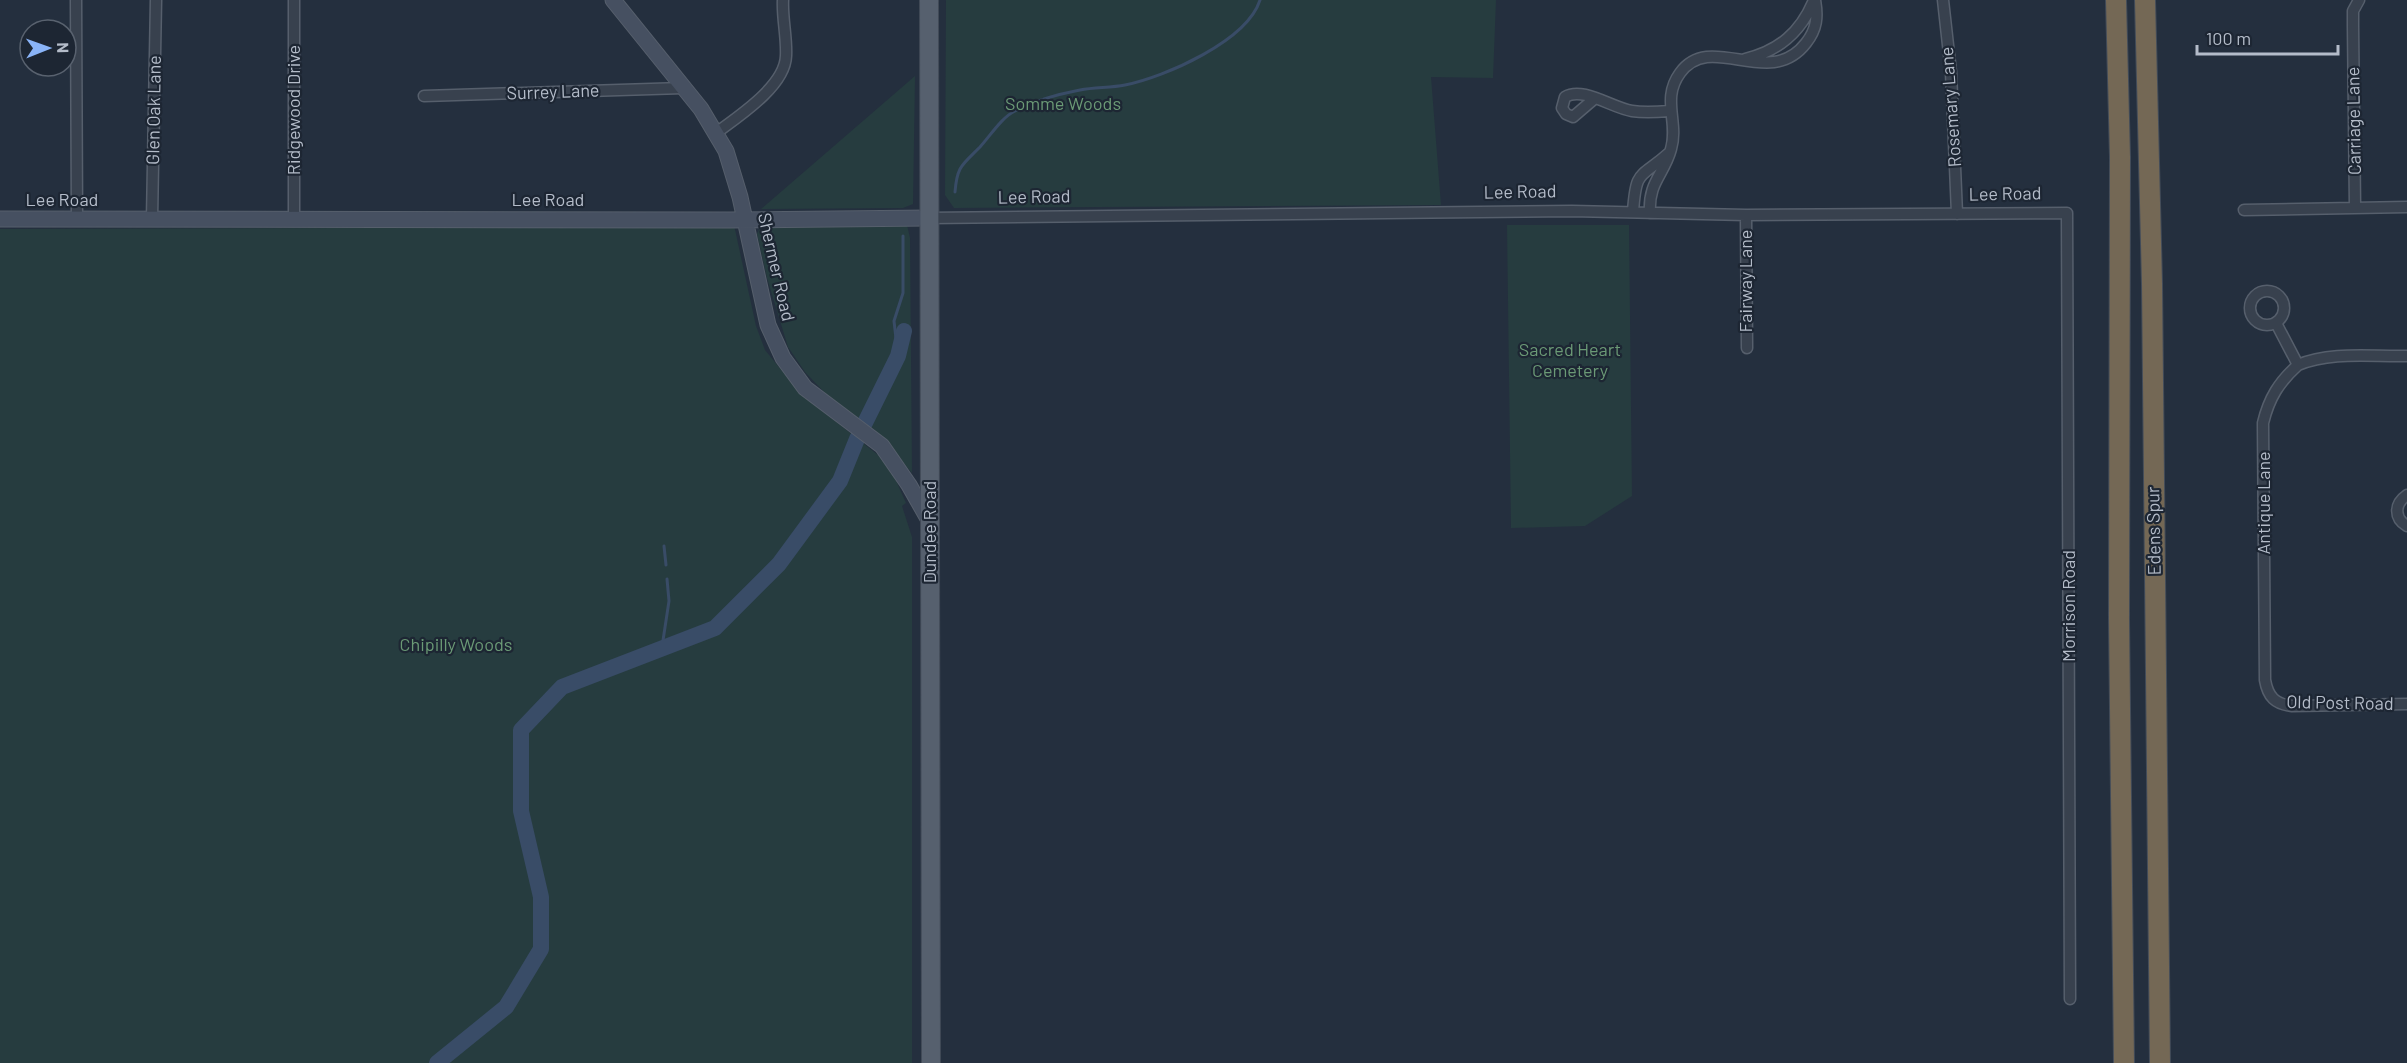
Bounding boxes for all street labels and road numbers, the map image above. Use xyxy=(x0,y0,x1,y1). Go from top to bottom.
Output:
street label: Ridgewood Drive xyxy=(282,45,304,175)
street label: Rosemary Lane xyxy=(1935,46,1965,168)
street label: Glen Oak Lane xyxy=(141,55,165,165)
street label: Carriage Lane xyxy=(2341,67,2365,175)
street label: Surrey Lane xyxy=(506,78,600,104)
street label: Lee Road xyxy=(1483,179,1557,203)
street label: Lee Road xyxy=(1968,181,2042,205)
street label: Lee Road xyxy=(997,184,1071,208)
street label: Lee Road xyxy=(26,188,98,210)
street label: Lee Road xyxy=(512,188,584,210)
street label: Shermer Road xyxy=(754,210,800,323)
street label: Fairway Lane xyxy=(1734,230,1756,332)
street label: Antique Lane xyxy=(2252,451,2274,555)
street label: Dundee Road xyxy=(918,481,940,583)
street label: Edens Spur xyxy=(2141,486,2165,576)
street label: Morrison Road xyxy=(2057,550,2079,662)
street label: Old Post Road xyxy=(2286,690,2394,714)

